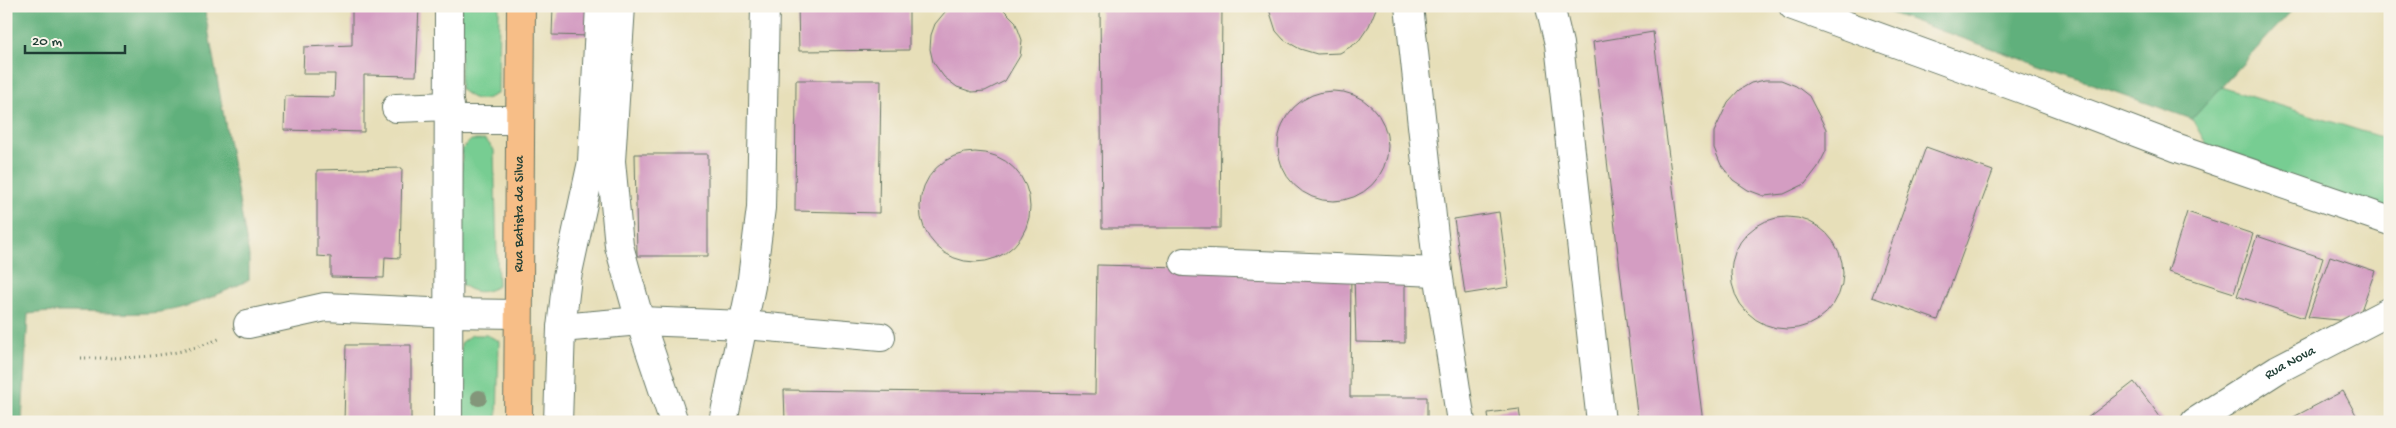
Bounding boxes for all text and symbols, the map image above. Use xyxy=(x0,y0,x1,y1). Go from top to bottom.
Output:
scale bar xyxy=(25,22,125,54)
text: 20 m xyxy=(32,33,62,51)
street label: Rua Batista da Silva xyxy=(511,154,528,272)
street label: Rua Nova xyxy=(2261,342,2320,384)

